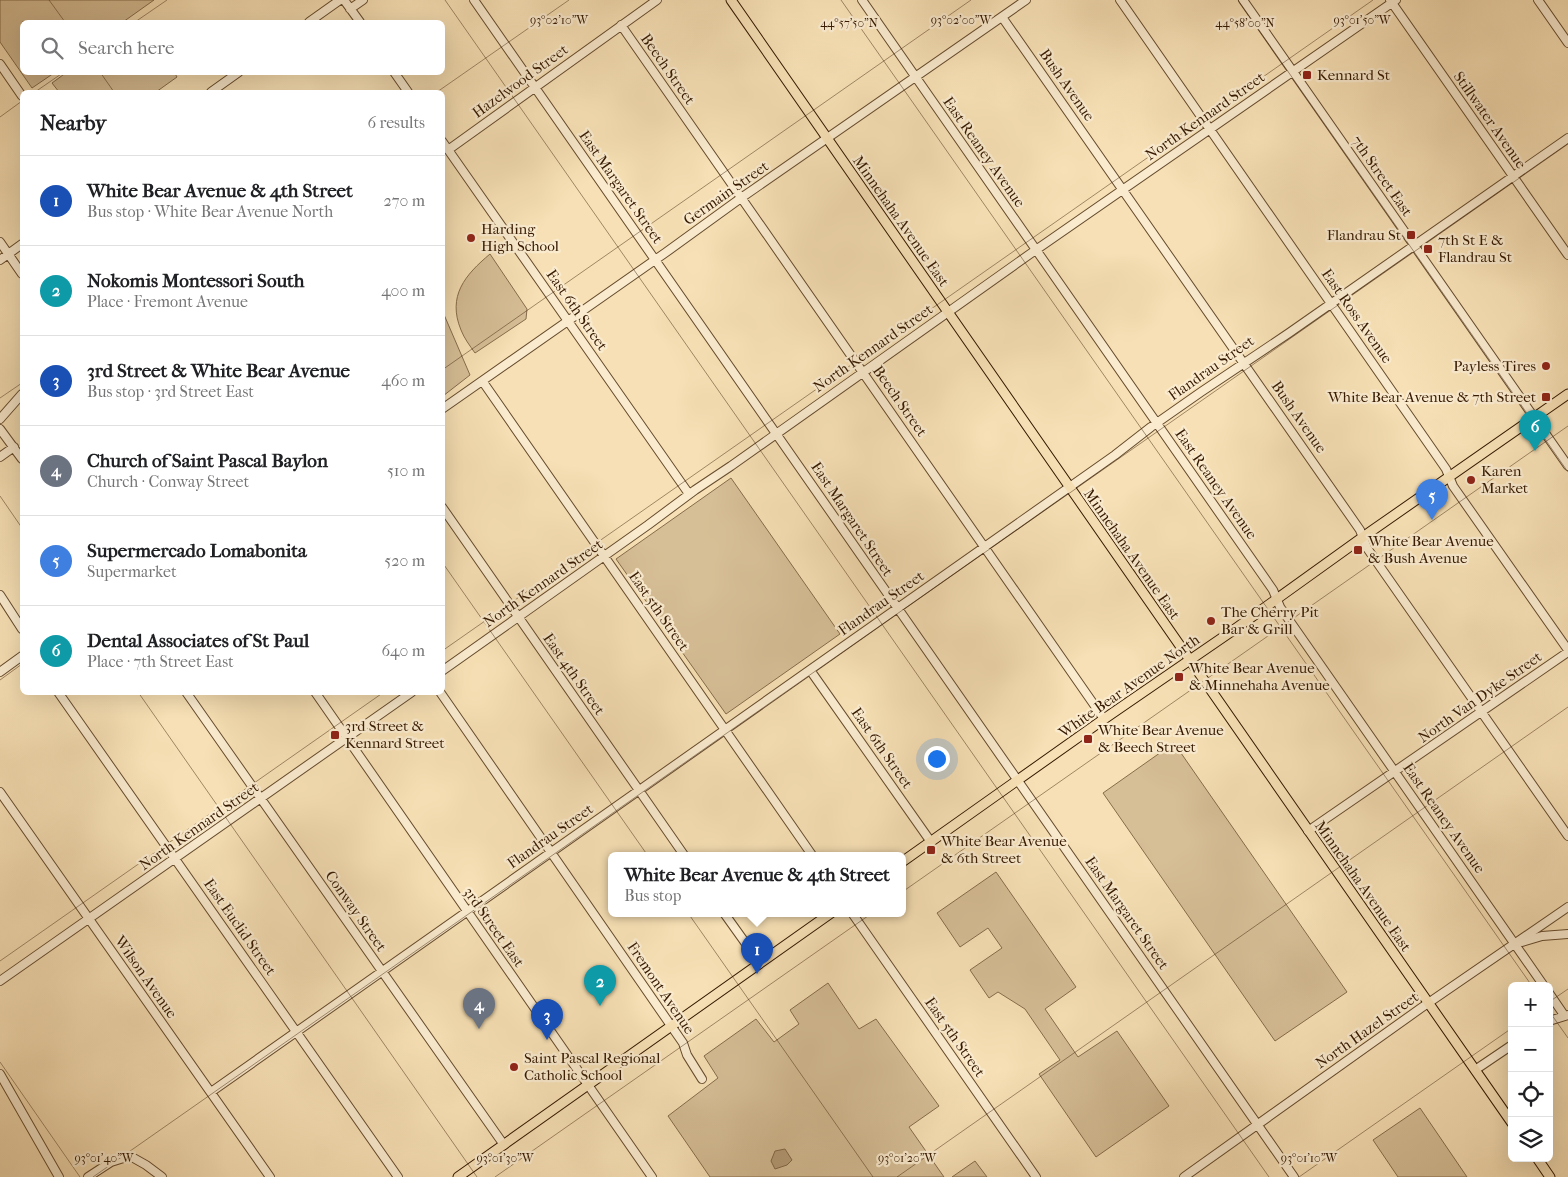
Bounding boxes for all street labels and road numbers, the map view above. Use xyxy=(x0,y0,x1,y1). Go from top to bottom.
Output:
street label: Beech Street xyxy=(637,30,699,108)
street label: Hazelwood Street xyxy=(469,40,572,122)
street label: Bush Avenue xyxy=(1036,46,1099,125)
street label: North Kennard Street xyxy=(1142,68,1269,164)
street label: Stillwater Avenue xyxy=(1450,68,1531,172)
street label: East Reaney Avenue xyxy=(939,93,1029,211)
street label: East Margaret Street xyxy=(575,127,667,248)
street label: 7th Street East xyxy=(1348,132,1417,220)
street label: Minnehaha Avenue East xyxy=(849,152,953,290)
street label: Germain Street xyxy=(680,157,773,229)
street label: East Ross Avenue xyxy=(1318,265,1397,367)
street label: East 6th Street xyxy=(542,266,612,355)
street label: North Kennard Street xyxy=(810,300,937,396)
street label: Flandrau Street xyxy=(1165,331,1258,404)
street label: Beech Street xyxy=(869,362,931,440)
street label: Bush Avenue xyxy=(1268,378,1331,457)
street label: East Reaney Avenue xyxy=(1171,425,1261,543)
street label: East Margaret Street xyxy=(807,458,897,580)
street label: Minnehaha Avenue East xyxy=(1080,485,1184,623)
street label: North Kennard Street xyxy=(480,535,607,631)
street label: Flandrau Street xyxy=(835,566,928,639)
street label: East 5th Street xyxy=(625,568,693,655)
street label: East 4th Street xyxy=(539,630,609,719)
street label: White Bear Avenue North xyxy=(1054,630,1203,742)
street label: North Van Dyke Street xyxy=(1415,647,1546,746)
street label: East 6th Street xyxy=(847,704,917,793)
street label: East Reaney Avenue xyxy=(1399,759,1489,877)
street label: North Kennard Street xyxy=(136,778,263,874)
street label: Flandrau Street xyxy=(504,799,597,872)
street label: Minnehaha Avenue East xyxy=(1311,817,1415,955)
street label: East Margaret Street xyxy=(1081,853,1173,974)
street label: Conway Street xyxy=(322,867,391,955)
street label: East Euclid Street xyxy=(200,875,280,979)
street label: 3rd Street East xyxy=(460,884,529,971)
street label: Wilson Avenue xyxy=(110,931,181,1022)
street label: Fremont Avenue xyxy=(624,939,699,1038)
street label: North Hazel Street xyxy=(1312,987,1423,1072)
street label: East 5th Street xyxy=(921,994,989,1081)

